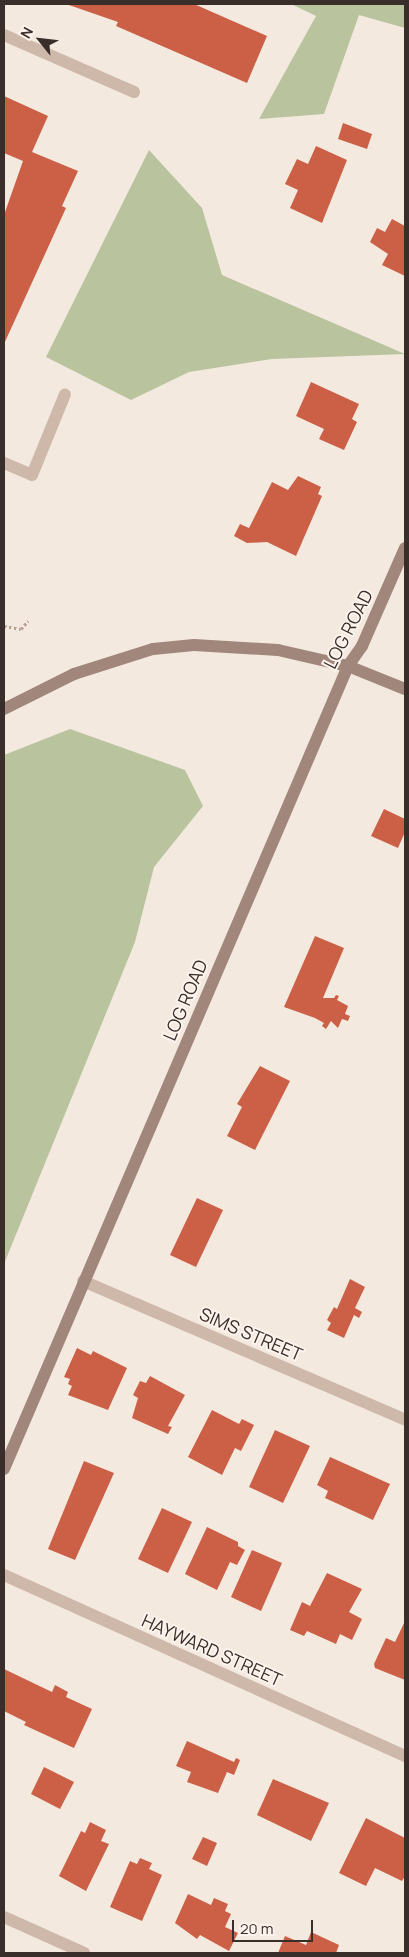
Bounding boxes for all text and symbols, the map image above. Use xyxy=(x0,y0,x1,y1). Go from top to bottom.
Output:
north arrow xyxy=(15,15,65,65)
text: N xyxy=(16,23,37,41)
street label: LOG ROAD xyxy=(319,586,377,672)
street label: LOG ROAD xyxy=(158,956,212,1044)
street label: SIMS STREET xyxy=(196,1303,306,1365)
street label: HAYWARD STREET xyxy=(139,1609,285,1691)
scale bar xyxy=(234,1910,315,1942)
text: 20 m xyxy=(240,1918,273,1939)

